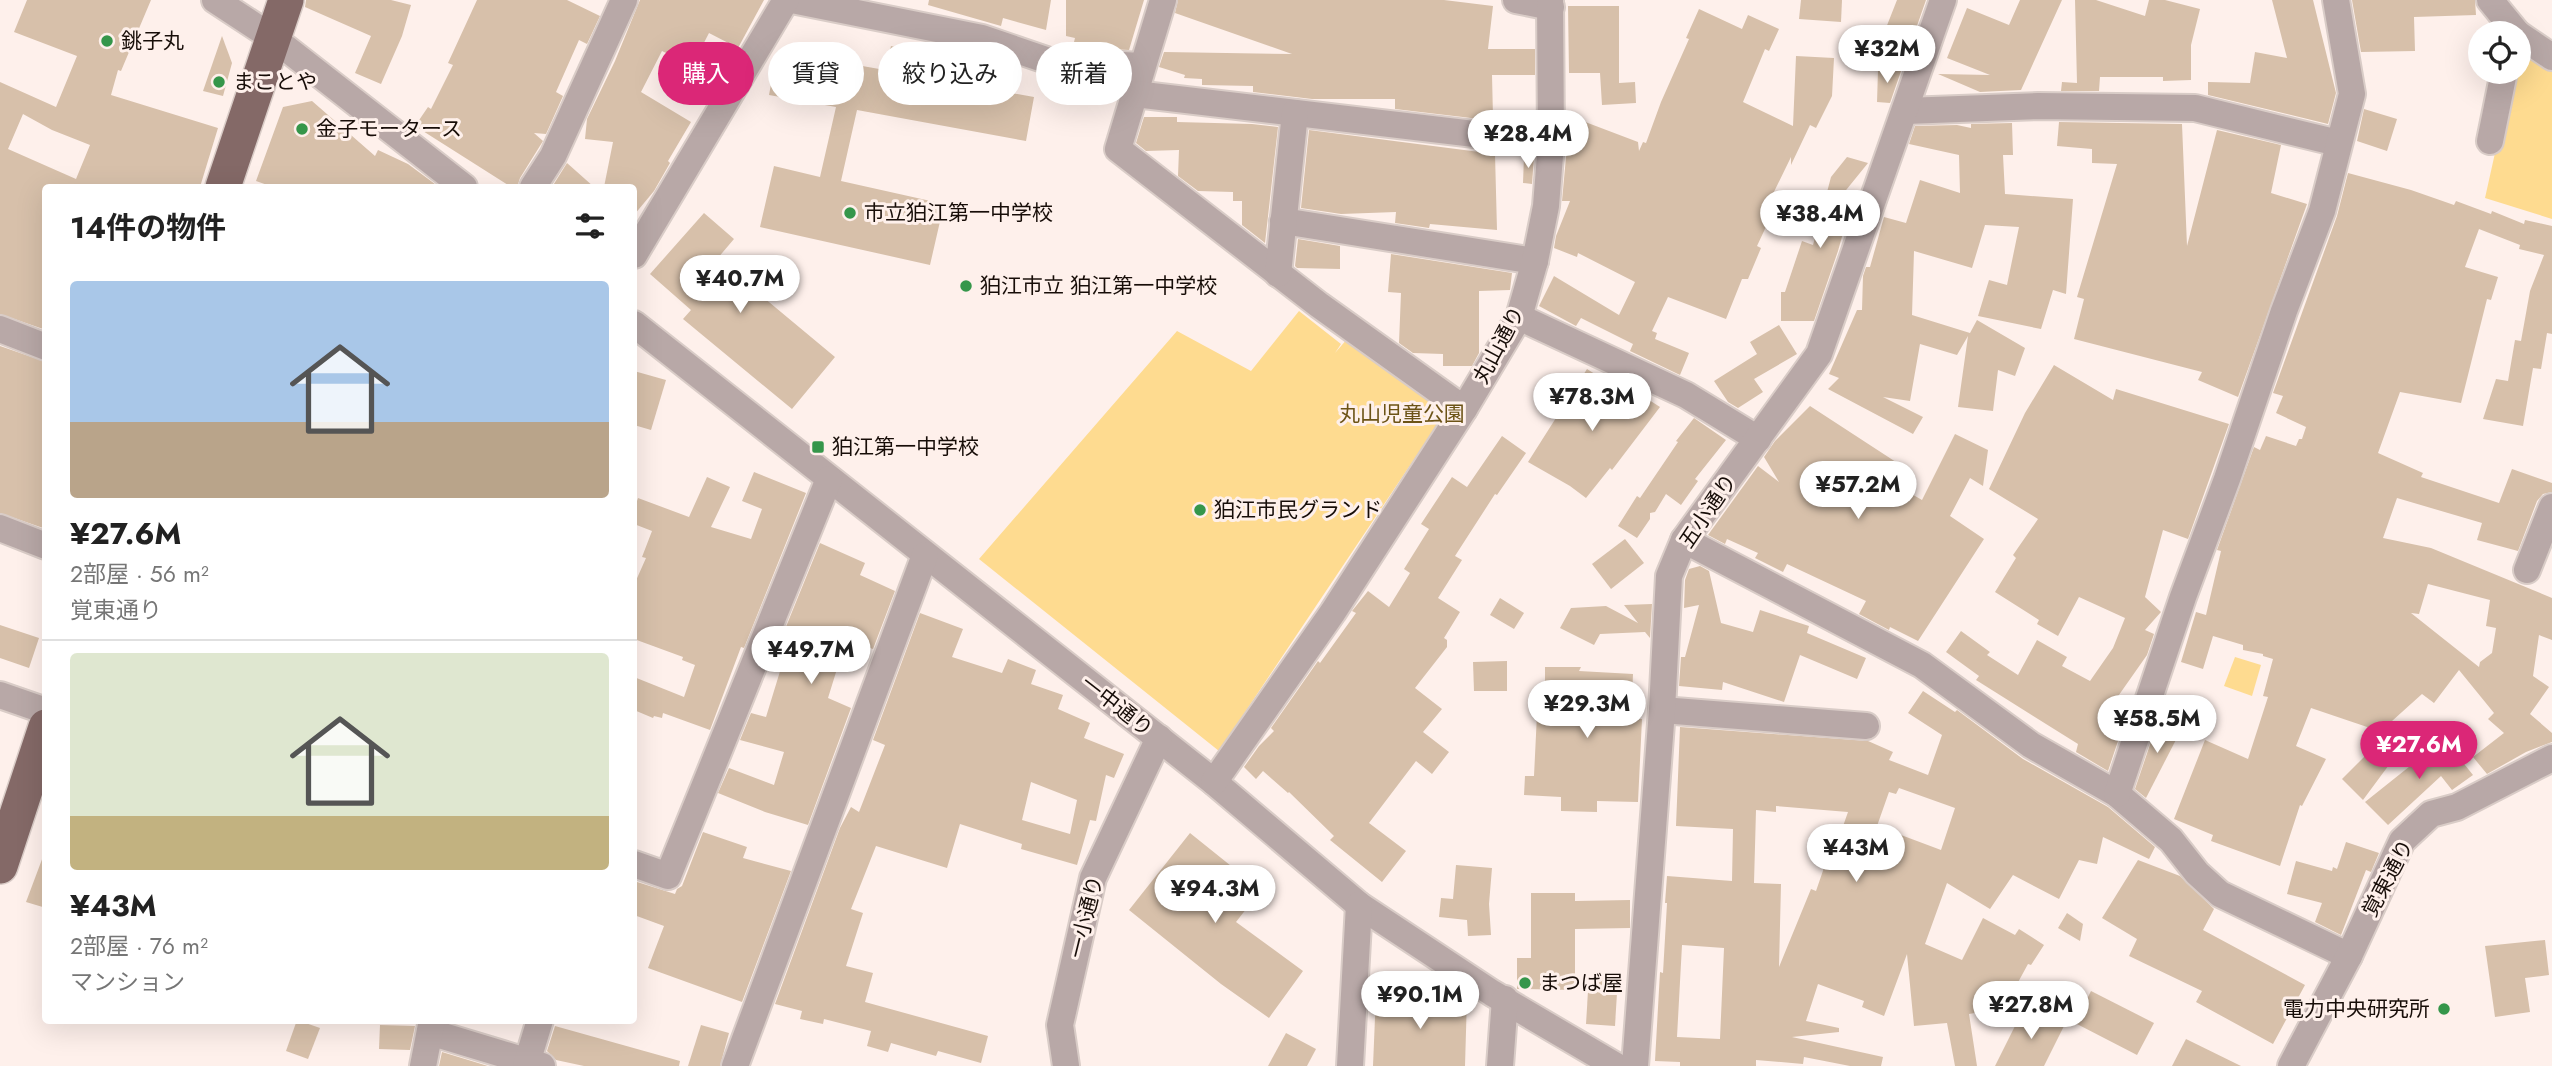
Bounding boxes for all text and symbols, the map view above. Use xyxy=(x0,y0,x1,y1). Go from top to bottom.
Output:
map controls xyxy=(2468,21,2531,84)
button: locate xyxy=(2468,21,2531,84)
pin: ¥32M xyxy=(1846,25,1928,85)
place label: 銚子丸 xyxy=(121,26,184,56)
text: ¥32M xyxy=(1854,31,1920,65)
marker: 銚子丸 xyxy=(99,33,115,49)
chip: 購入 xyxy=(658,42,754,105)
chip: 賃貸 xyxy=(768,42,864,105)
chip: 絞り込み xyxy=(878,42,1022,105)
chip: 新着 xyxy=(1036,42,1132,105)
place label: まことや xyxy=(233,67,317,97)
marker: まことや xyxy=(211,74,227,90)
pin: ¥28.4M xyxy=(1471,110,1585,170)
place label: 金子モータース xyxy=(316,114,462,144)
text: ¥28.4M xyxy=(1484,116,1572,150)
marker: 金子モータース xyxy=(294,121,310,137)
pin: ¥38.4M xyxy=(1763,190,1877,250)
text: ¥38.4M xyxy=(1776,196,1864,230)
place label: 市立狛江第一中学校 xyxy=(864,198,1053,228)
marker: 市立狛江第一中学校 xyxy=(842,205,858,221)
text: 14件の物件 xyxy=(70,206,226,249)
icon: filters xyxy=(571,207,609,245)
pin: ¥40.7M xyxy=(683,256,797,315)
text: ¥40.7M xyxy=(696,261,784,295)
place label: 狛江市立 狛江第一中学校 xyxy=(980,271,1217,301)
marker: 狛江市立 狛江第一中学校 xyxy=(958,278,974,294)
street label: 丸山通り xyxy=(1466,301,1532,389)
icon: home xyxy=(277,326,403,452)
pin: ¥78.3M xyxy=(1535,374,1649,433)
text: ¥78.3M xyxy=(1549,379,1635,413)
park label: 丸山児童公園 xyxy=(1339,399,1465,429)
place label: 狛江第一中学校 xyxy=(832,432,979,462)
marker: 狛江第一中学校 xyxy=(810,439,826,455)
pin: ¥57.2M xyxy=(1801,462,1915,521)
text: ¥57.2M xyxy=(1816,467,1900,501)
street label: 五小通り xyxy=(1672,468,1744,554)
place label: 狛江市民グランド xyxy=(1214,495,1382,525)
marker: 狛江市民グランド xyxy=(1192,502,1208,518)
text: ¥27.6M xyxy=(70,512,181,555)
text: 2部屋 · 56 m² xyxy=(70,557,209,591)
text: 覚東通り xyxy=(70,593,162,627)
pin: ¥49.7M xyxy=(754,626,868,686)
text: ¥49.7M xyxy=(768,632,855,666)
street label: 一中通り xyxy=(1075,668,1159,744)
pin: ¥29.3M xyxy=(1530,680,1644,740)
text: ¥29.3M xyxy=(1544,686,1630,720)
pin: ¥58.5M xyxy=(2100,696,2214,755)
icon: home xyxy=(277,698,403,824)
text: ¥58.5M xyxy=(2113,701,2201,735)
pin: ¥27.6M xyxy=(2362,722,2476,781)
text: ¥27.6M xyxy=(2376,727,2462,761)
pin: ¥43M xyxy=(1815,824,1897,884)
text: ¥43M xyxy=(1823,830,1889,864)
street label: 覚東通り xyxy=(2355,834,2421,922)
pin: ¥94.3M xyxy=(1158,866,1272,925)
text: ¥94.3M xyxy=(1170,871,1260,905)
street label: 一小通り xyxy=(1061,873,1111,961)
text: ¥43M xyxy=(70,884,156,927)
text: 2部屋 · 76 m² xyxy=(70,929,208,963)
text: マンション xyxy=(70,965,185,999)
place label: まつば屋 xyxy=(1539,968,1623,998)
pin: ¥90.1M xyxy=(1363,972,1477,1031)
marker: まつば屋 xyxy=(1517,975,1533,991)
text: ¥90.1M xyxy=(1377,977,1463,1011)
pin: ¥27.8M xyxy=(1974,982,2088,1041)
text: ¥27.8M xyxy=(1989,987,2073,1021)
place label: 電力中央研究所 xyxy=(2283,994,2430,1024)
marker: 電力中央研究所 xyxy=(2436,1001,2452,1017)

